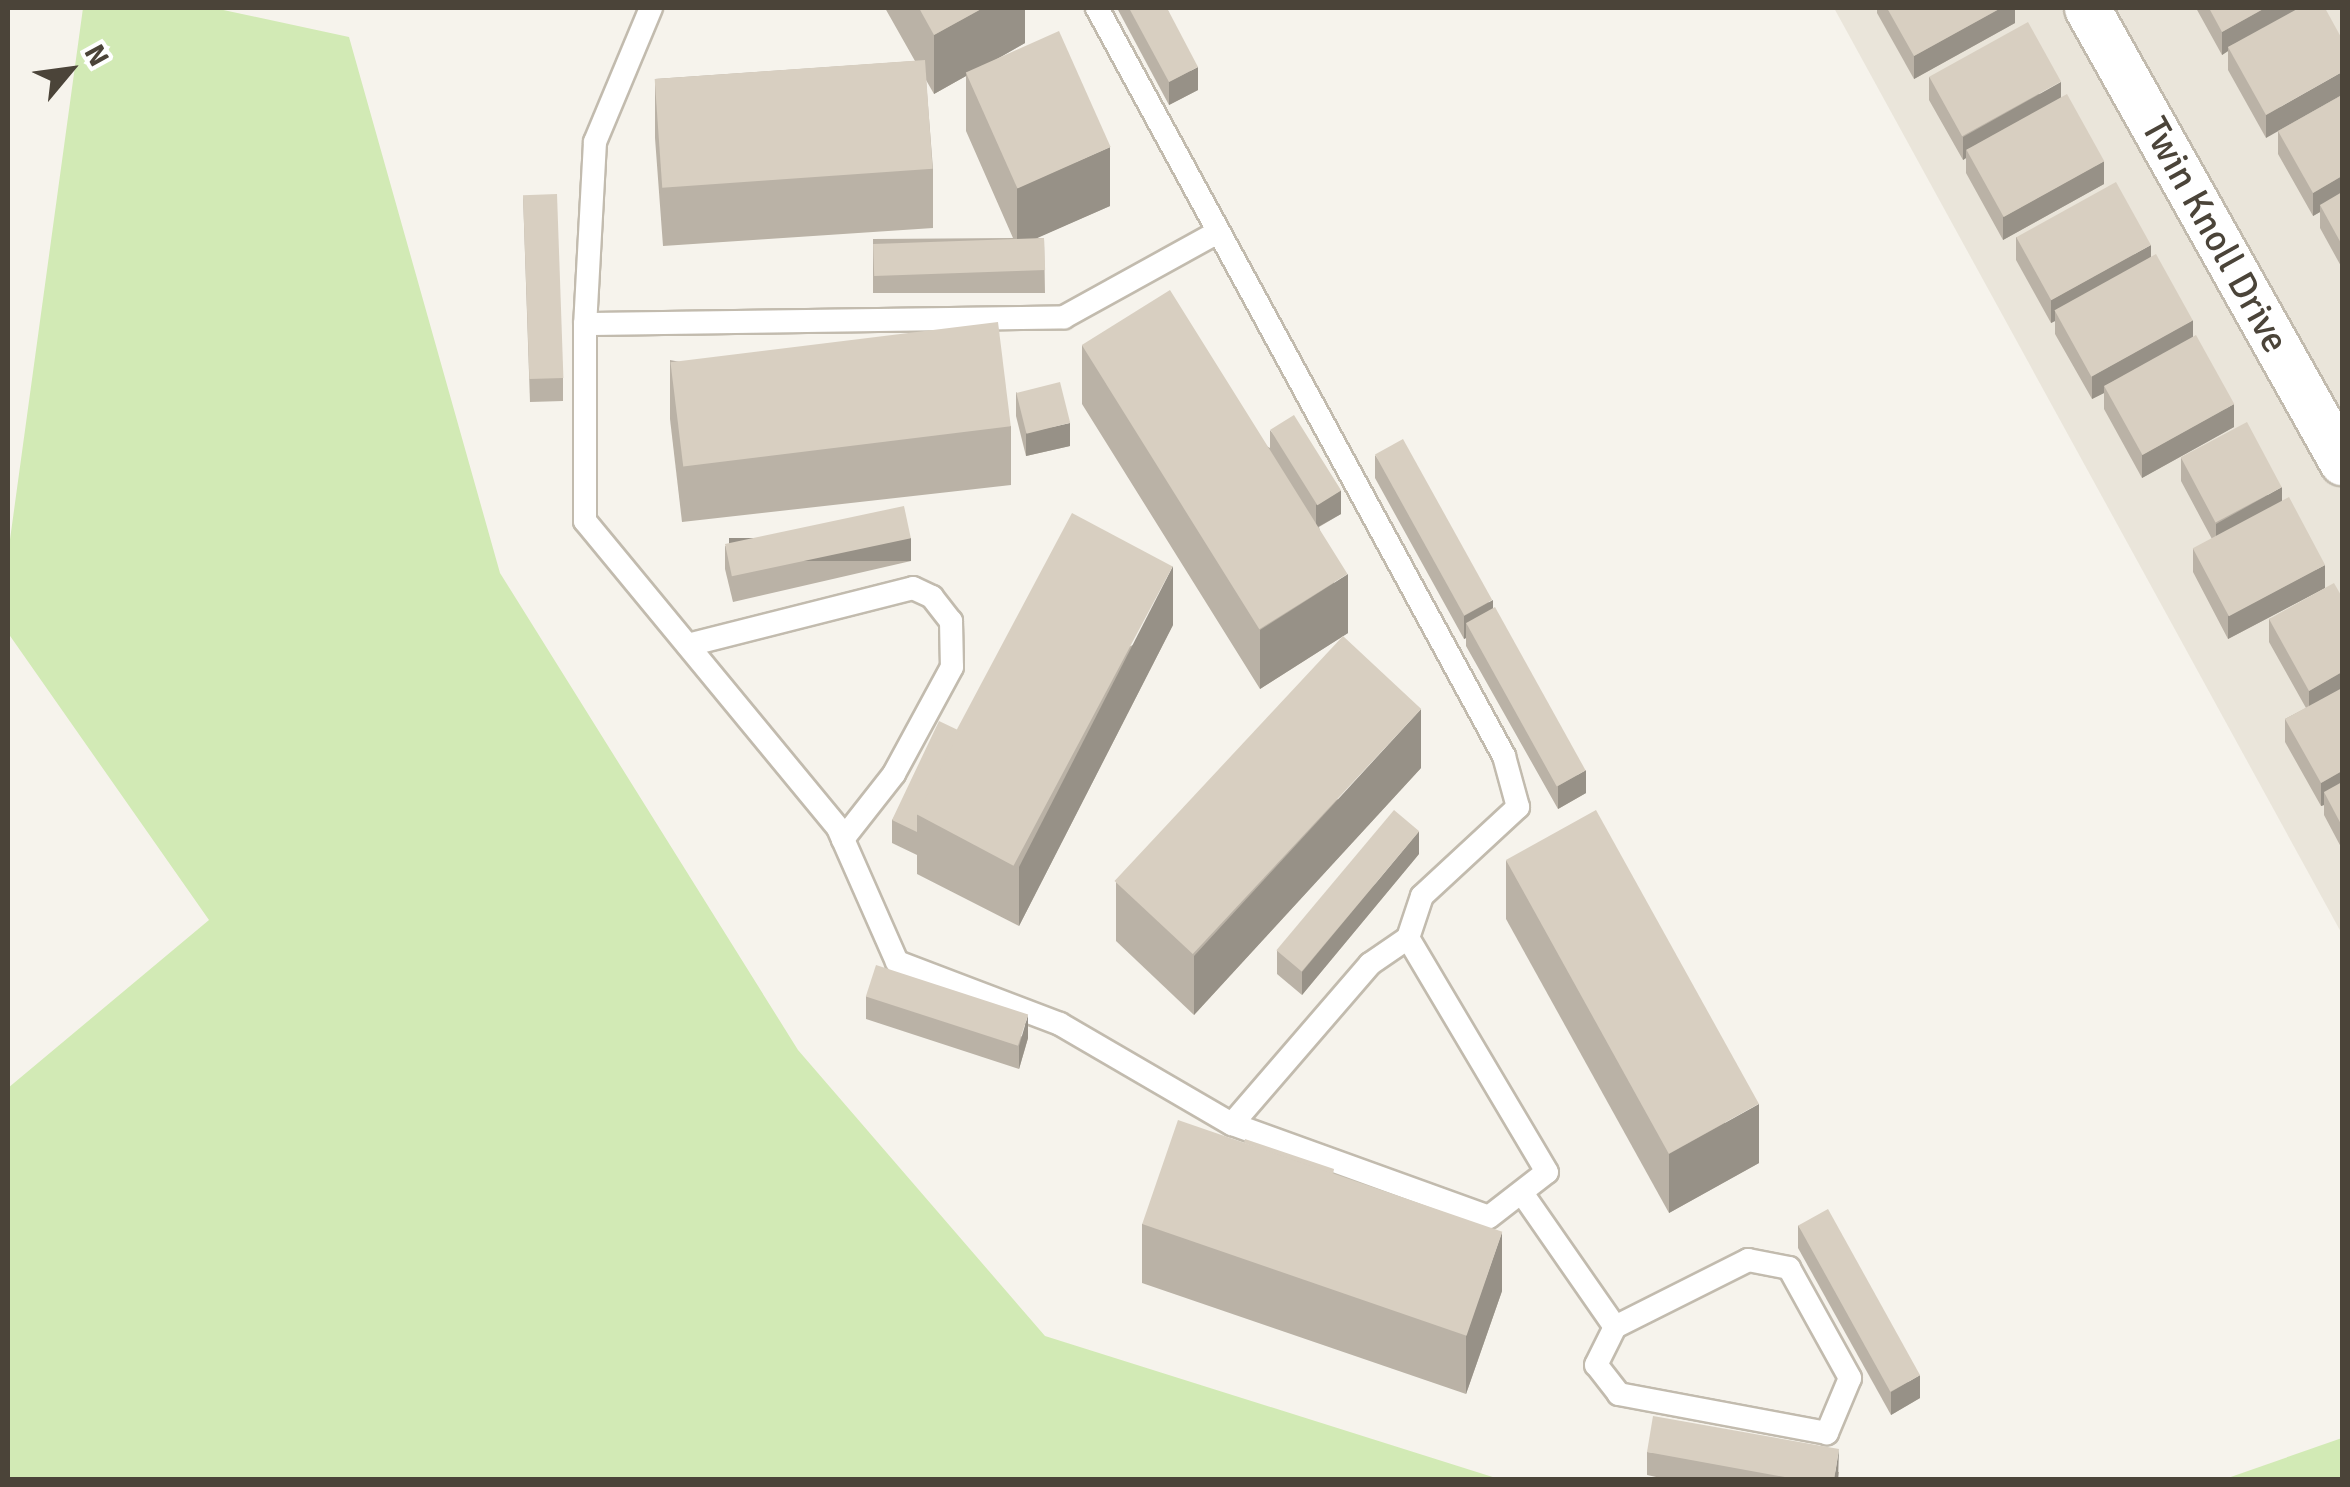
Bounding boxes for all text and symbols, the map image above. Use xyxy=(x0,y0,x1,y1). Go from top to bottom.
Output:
north arrow xyxy=(20,20,120,120)
text: N xyxy=(77,39,116,72)
street label: Twin Knoll Drive xyxy=(2132,109,2298,361)

